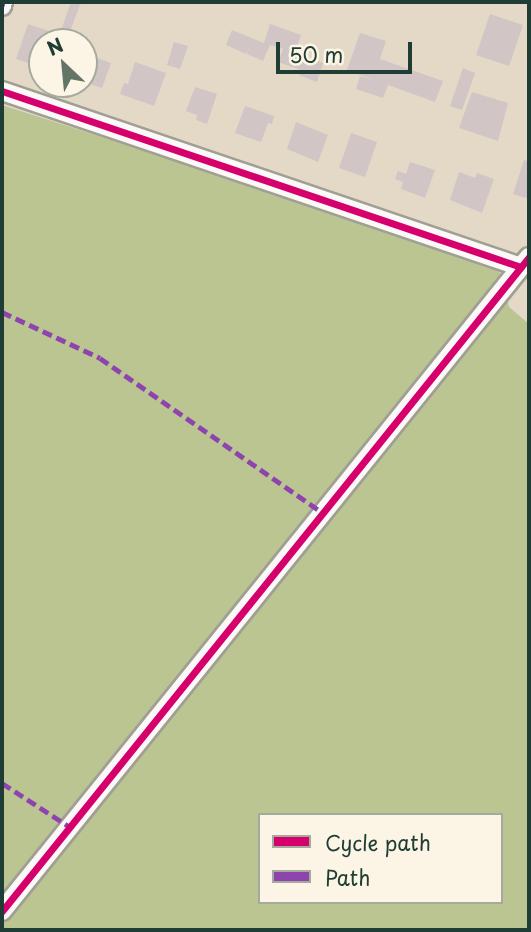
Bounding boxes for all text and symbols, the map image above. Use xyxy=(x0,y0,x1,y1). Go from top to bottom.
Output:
north arrow xyxy=(28,28,98,98)
scale bar xyxy=(279,28,416,72)
text: N xyxy=(42,30,68,62)
text: 50 m xyxy=(289,38,343,70)
legend xyxy=(258,813,503,904)
text: Cycle path xyxy=(325,826,431,858)
text: Path xyxy=(325,861,370,893)

